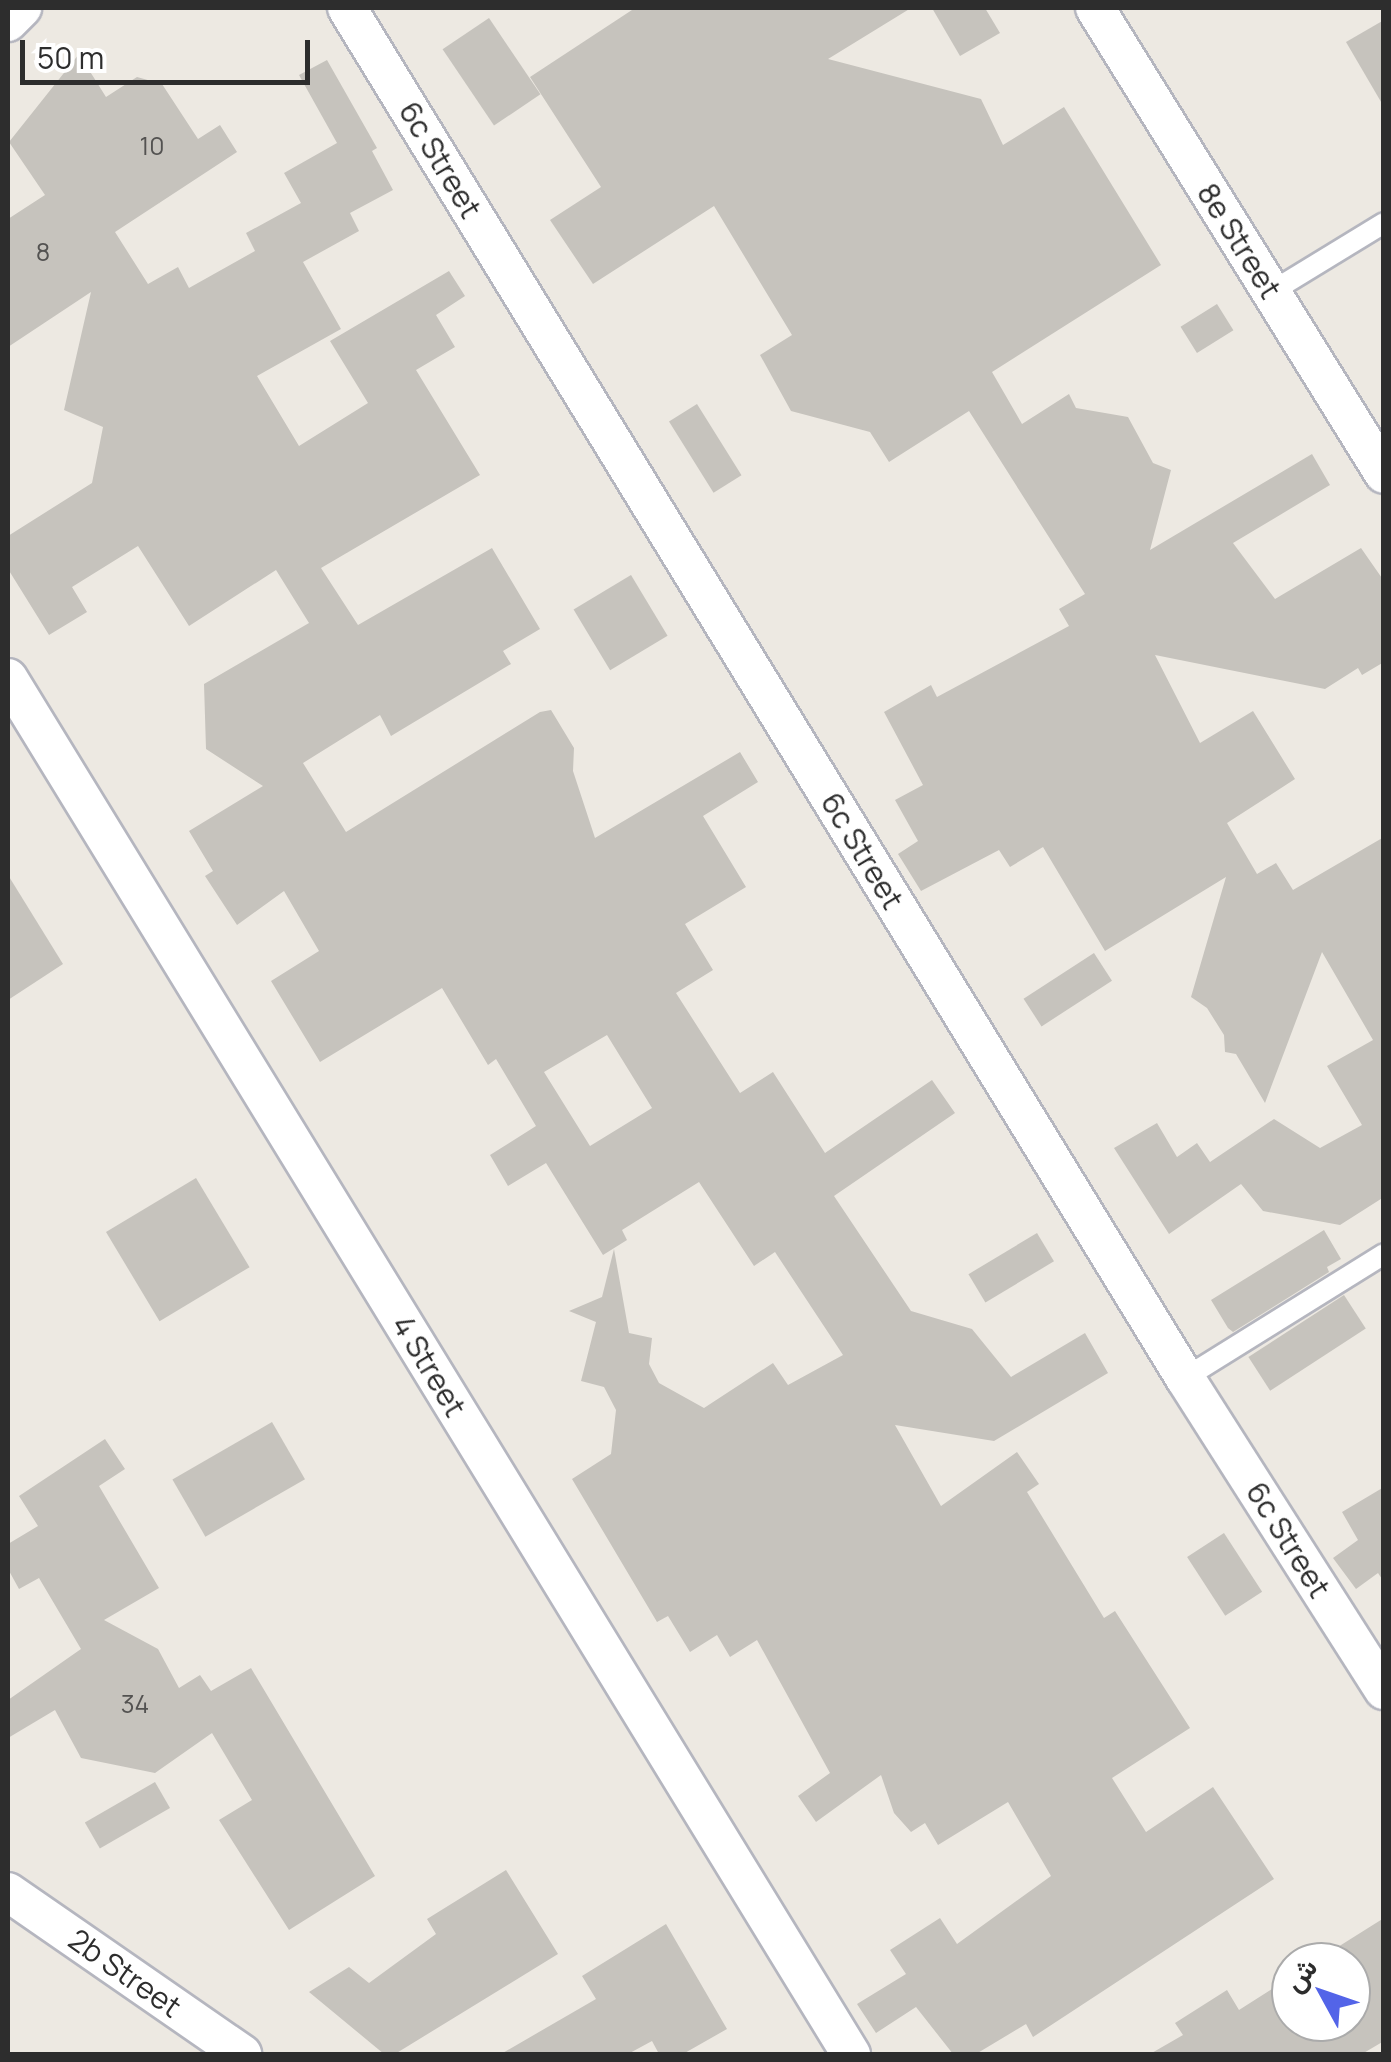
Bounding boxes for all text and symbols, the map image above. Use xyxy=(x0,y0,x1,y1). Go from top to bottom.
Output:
scale bar xyxy=(25,20,315,82)
text: 50 m xyxy=(37,37,104,78)
street label: 6c Street xyxy=(391,95,489,225)
house number: 10 xyxy=(140,131,164,161)
street label: 8e Street xyxy=(1190,177,1288,305)
house number: 8 xyxy=(36,237,50,267)
street label: 6c Street xyxy=(813,786,911,916)
street label: 4 Street xyxy=(385,1309,473,1423)
street label: 6c Street xyxy=(1238,1476,1338,1604)
house number: 34 xyxy=(121,1689,149,1719)
street label: 2b Street xyxy=(62,1921,188,2025)
north arrow xyxy=(1271,1942,1371,2042)
text: ش xyxy=(1274,1949,1325,1999)

